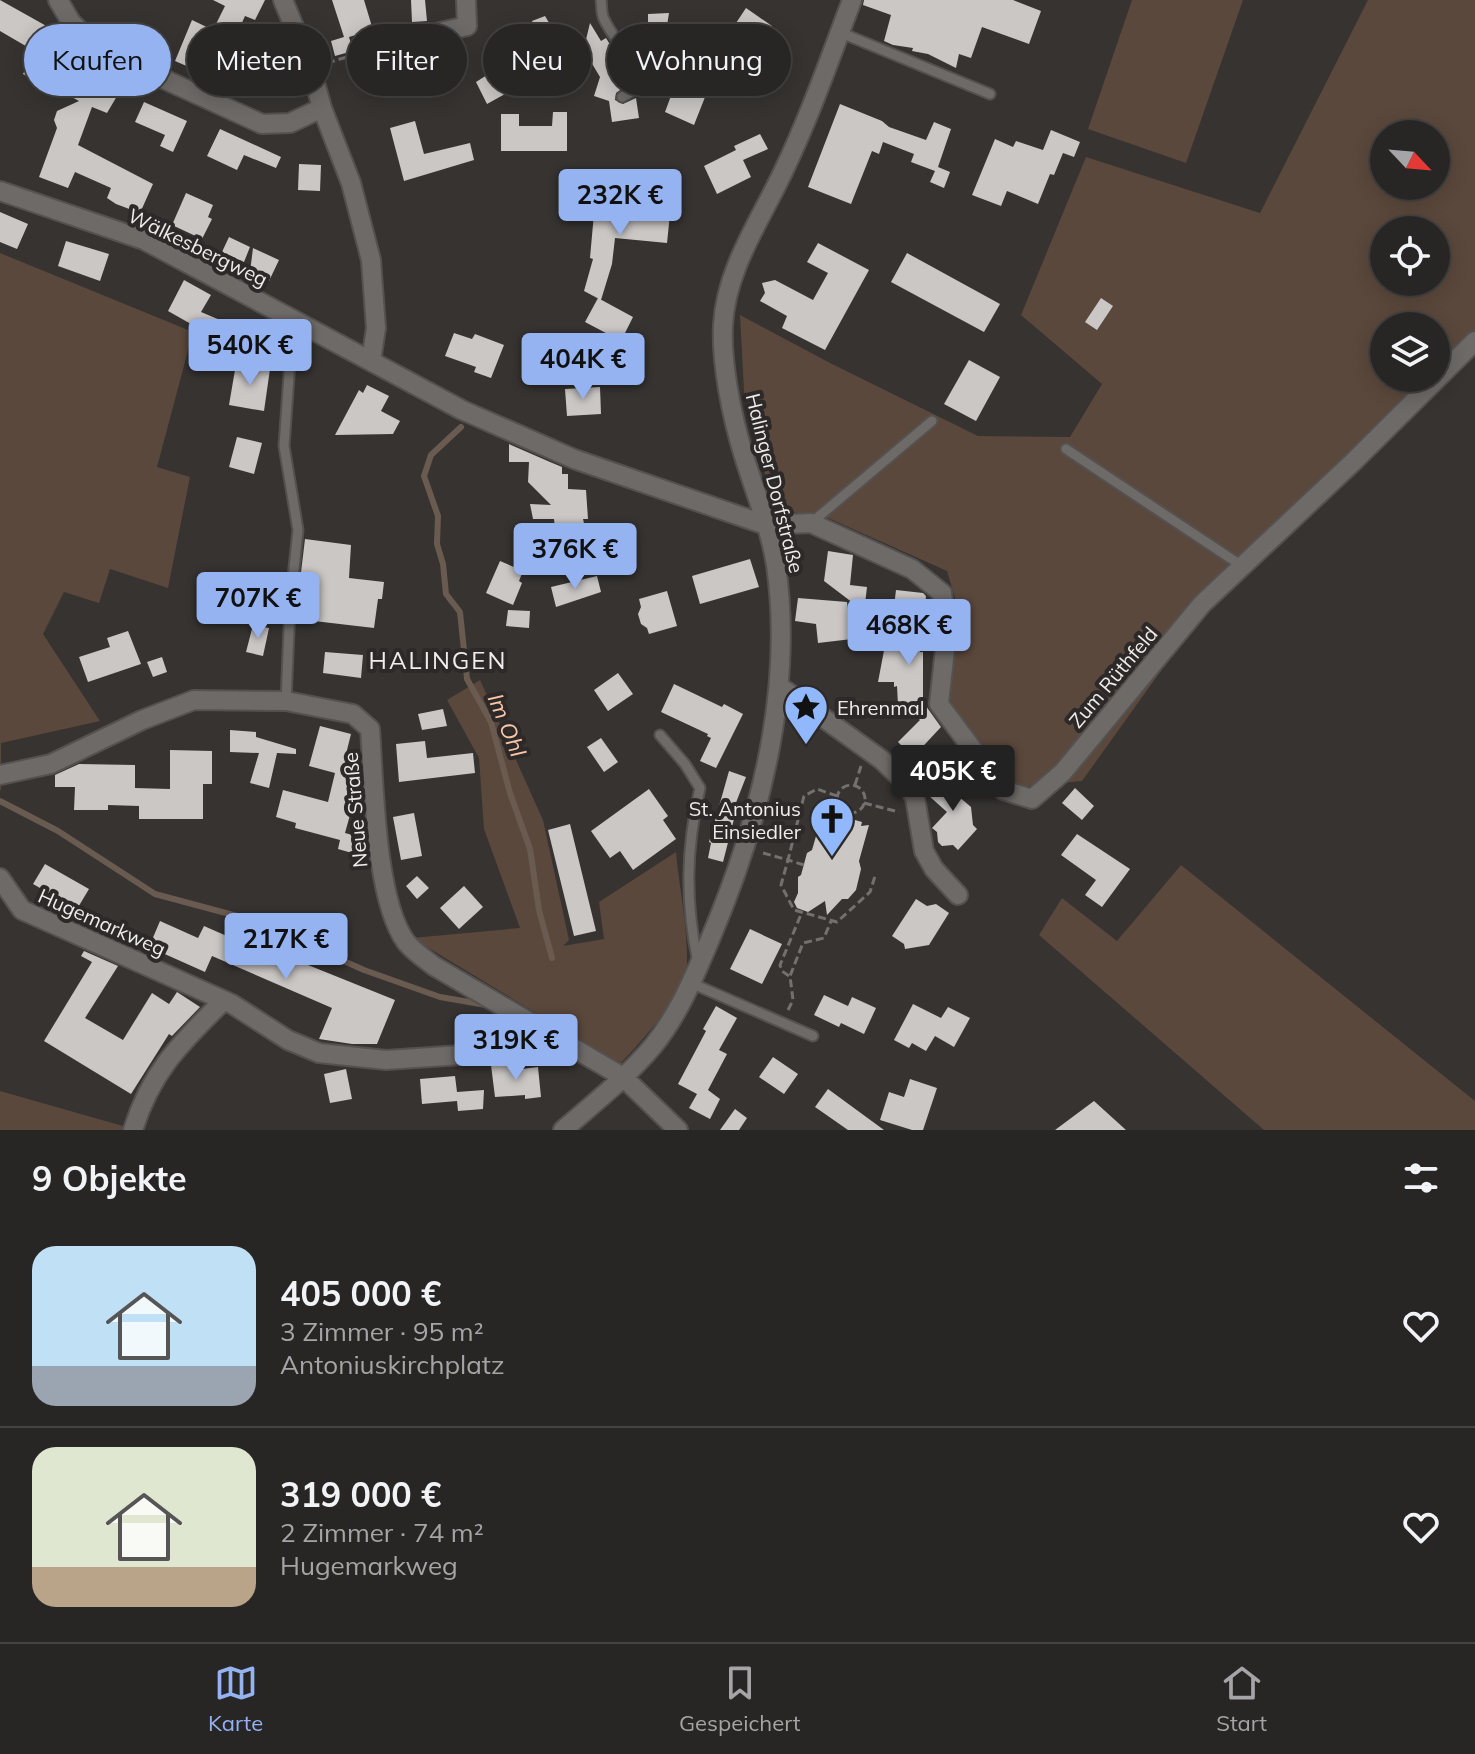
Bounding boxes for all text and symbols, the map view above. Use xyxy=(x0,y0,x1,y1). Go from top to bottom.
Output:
chip: Kaufen xyxy=(24,24,171,96)
chip: Mieten xyxy=(187,24,331,96)
chip: Filter xyxy=(347,24,467,96)
chip: Neu xyxy=(483,24,591,96)
chip: Wohnung xyxy=(607,24,791,96)
north arrow xyxy=(1370,120,1450,200)
map controls xyxy=(1370,120,1450,392)
pin: 232K € xyxy=(555,169,685,237)
text: 232K € xyxy=(577,178,663,211)
street label: Wälkesbergweg xyxy=(124,202,272,292)
button: locate xyxy=(1370,216,1450,296)
button: layers xyxy=(1370,312,1450,392)
pin: 540K € xyxy=(185,319,315,387)
text: 540K € xyxy=(207,328,293,361)
pin: 404K € xyxy=(518,333,648,401)
text: 404K € xyxy=(540,342,626,375)
street label: Halinger Dorfstraße xyxy=(741,391,809,575)
pin: 376K € xyxy=(510,523,640,591)
text: 376K € xyxy=(532,532,618,565)
pin: 707K € xyxy=(193,572,323,640)
text: 707K € xyxy=(215,581,301,614)
pin: 468K € xyxy=(844,599,974,667)
text: 468K € xyxy=(866,608,952,641)
street label: Zum Rüthfeld xyxy=(1063,621,1163,733)
district label: HALINGEN xyxy=(369,645,507,675)
place icon: Ehrenmal xyxy=(782,683,830,746)
water label: Im Ohl xyxy=(482,689,533,761)
place label: Ehrenmal xyxy=(837,695,925,720)
pin: 405K € xyxy=(888,745,1018,813)
street label: Neue Straße xyxy=(338,751,372,869)
text: 405K € xyxy=(910,754,996,787)
church icon: St. Antonius Einsiedler xyxy=(808,795,856,858)
place label: St. Antonius Einsiedler xyxy=(689,796,802,844)
street label: Hugemarkweg xyxy=(34,883,170,961)
pin: 217K € xyxy=(221,913,351,981)
text: 217K € xyxy=(243,922,329,955)
pin: 319K € xyxy=(451,1014,581,1082)
text: 319K € xyxy=(473,1023,559,1056)
icon: filters xyxy=(1399,1156,1443,1200)
text: 9 Objekte xyxy=(32,1157,187,1200)
text: 405 000 € xyxy=(280,1272,441,1315)
icon: home xyxy=(96,1278,192,1374)
icon: heart xyxy=(1399,1304,1443,1348)
text: 3 Zimmer · 95 m² xyxy=(280,1315,484,1348)
text: Antoniuskirchplatz xyxy=(280,1348,504,1381)
text: 319 000 € xyxy=(280,1473,441,1516)
icon: home xyxy=(96,1479,192,1575)
icon: heart xyxy=(1399,1505,1443,1549)
text: 2 Zimmer · 74 m² xyxy=(280,1516,484,1549)
text: Hugemarkweg xyxy=(280,1549,458,1582)
tab: Karte xyxy=(208,1661,263,1737)
tab: Gespeichert xyxy=(679,1661,800,1737)
tab: Start xyxy=(1216,1661,1267,1737)

